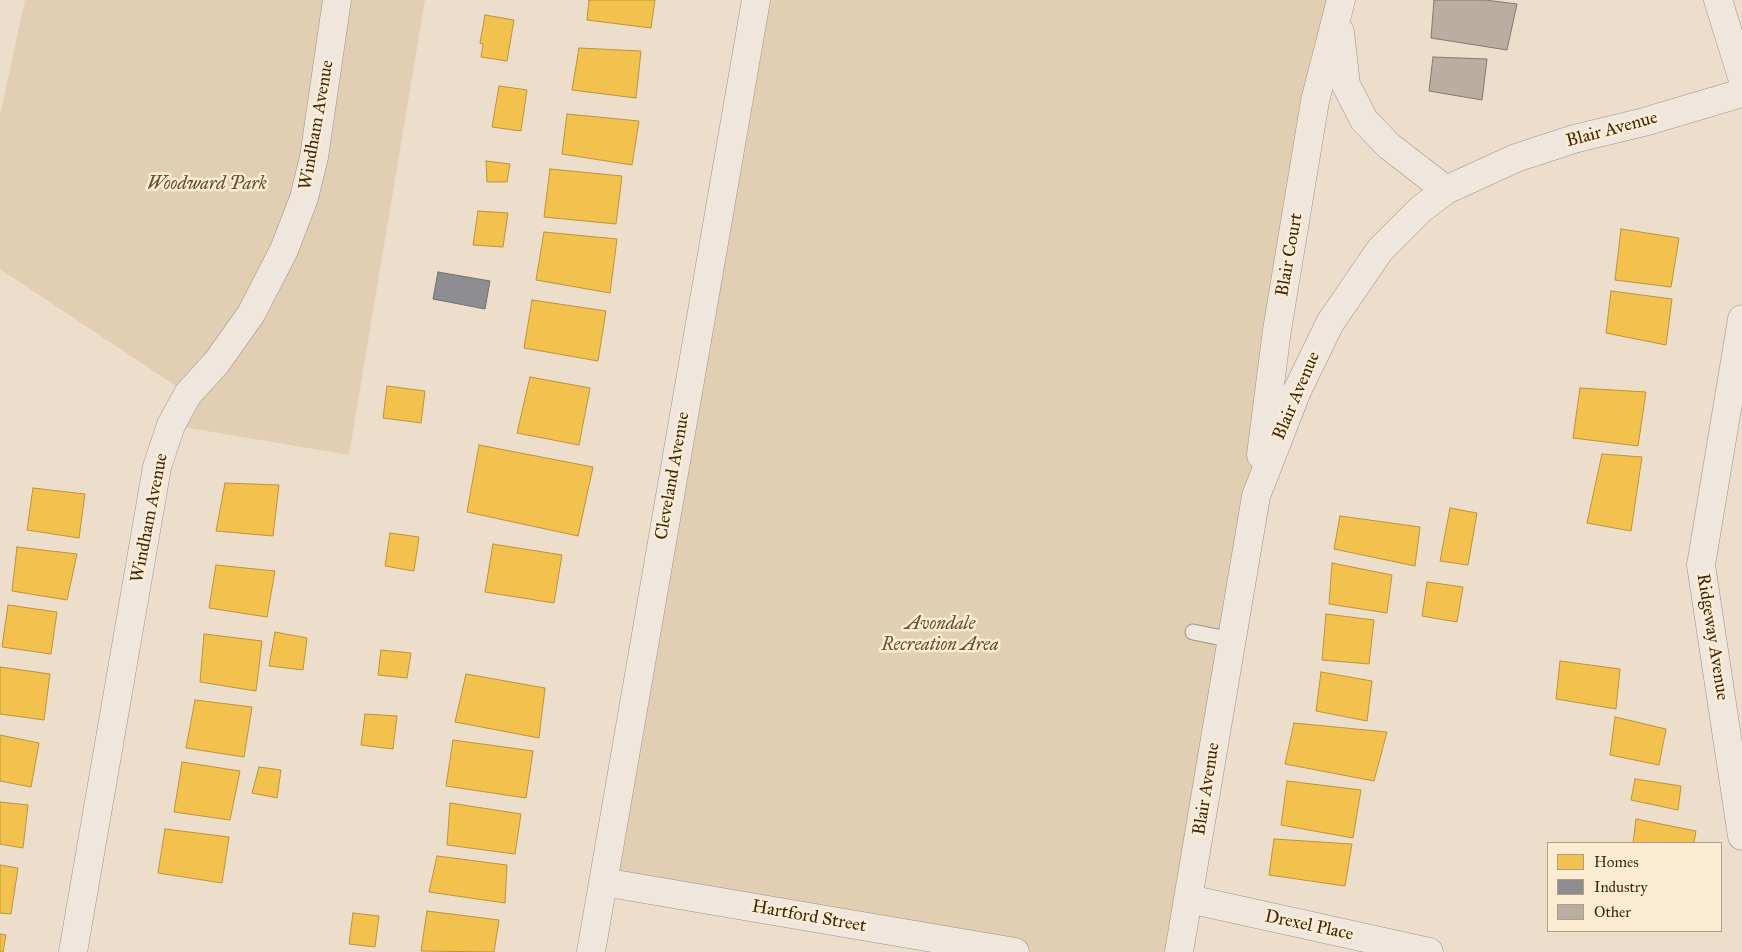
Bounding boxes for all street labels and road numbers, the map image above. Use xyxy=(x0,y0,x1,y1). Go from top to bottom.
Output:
street label: Windham Avenue xyxy=(295,58,339,192)
street label: Blair Avenue xyxy=(1564,107,1660,153)
street label: Blair Court xyxy=(1272,212,1308,298)
street label: Blair Avenue xyxy=(1269,349,1325,443)
street label: Cleveland Avenue xyxy=(651,410,695,542)
street label: Windham Avenue xyxy=(127,451,173,585)
street label: Ridgeway Avenue xyxy=(1691,572,1733,702)
street label: Blair Avenue xyxy=(1189,741,1225,837)
street label: Hartford Street xyxy=(750,896,868,938)
street label: Drexel Place xyxy=(1263,906,1355,946)

